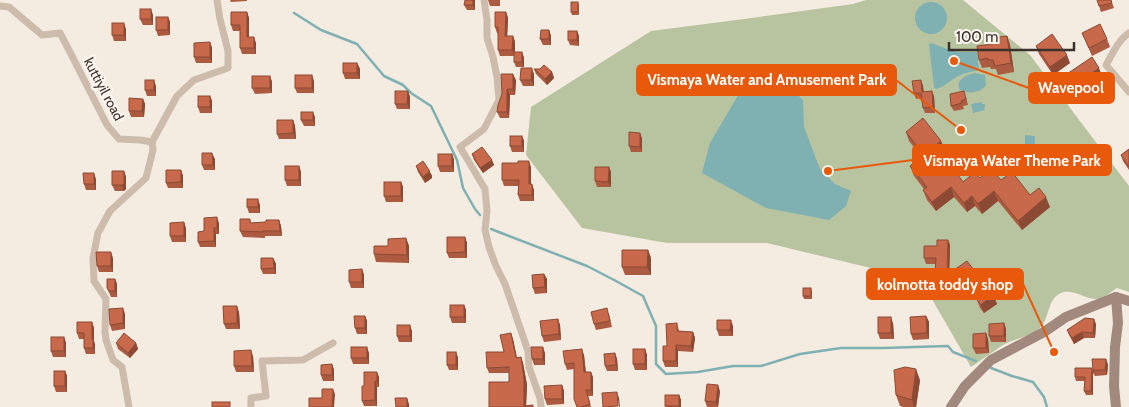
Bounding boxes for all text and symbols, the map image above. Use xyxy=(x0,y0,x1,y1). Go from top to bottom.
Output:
scale bar xyxy=(949,20,1074,52)
text: 100 m xyxy=(956,28,998,46)
street label: kuttiyil road xyxy=(80,54,128,124)
callout: Vismaya Water and Amusement Park xyxy=(637,65,896,95)
text: Vismaya Water and Amusement Park xyxy=(648,71,887,89)
callout: Wavepool xyxy=(1029,73,1114,103)
text: Wavepool xyxy=(1038,79,1104,97)
callout: Vismaya Water Theme Park xyxy=(913,145,1111,175)
text: Vismaya Water Theme Park xyxy=(923,152,1101,170)
callout: kolmotta toddy shop xyxy=(867,269,1023,299)
text: kolmotta toddy shop xyxy=(877,276,1013,294)

